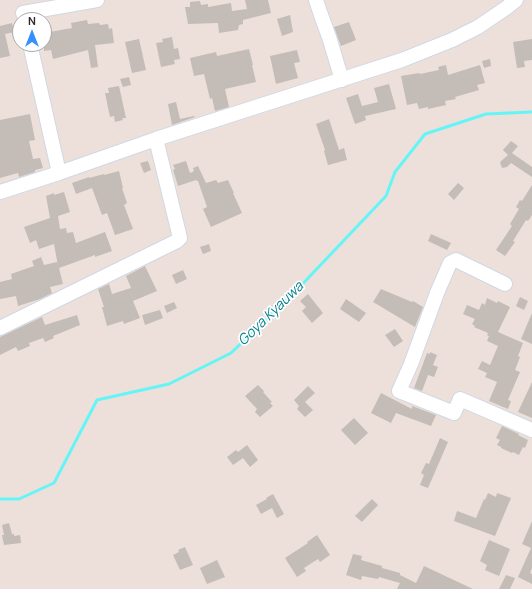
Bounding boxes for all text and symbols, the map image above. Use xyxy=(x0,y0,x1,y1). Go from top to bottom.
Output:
north arrow xyxy=(12,12,52,52)
text: N xyxy=(28,13,36,28)
water label: Goya Kyauwa xyxy=(235,279,307,349)

